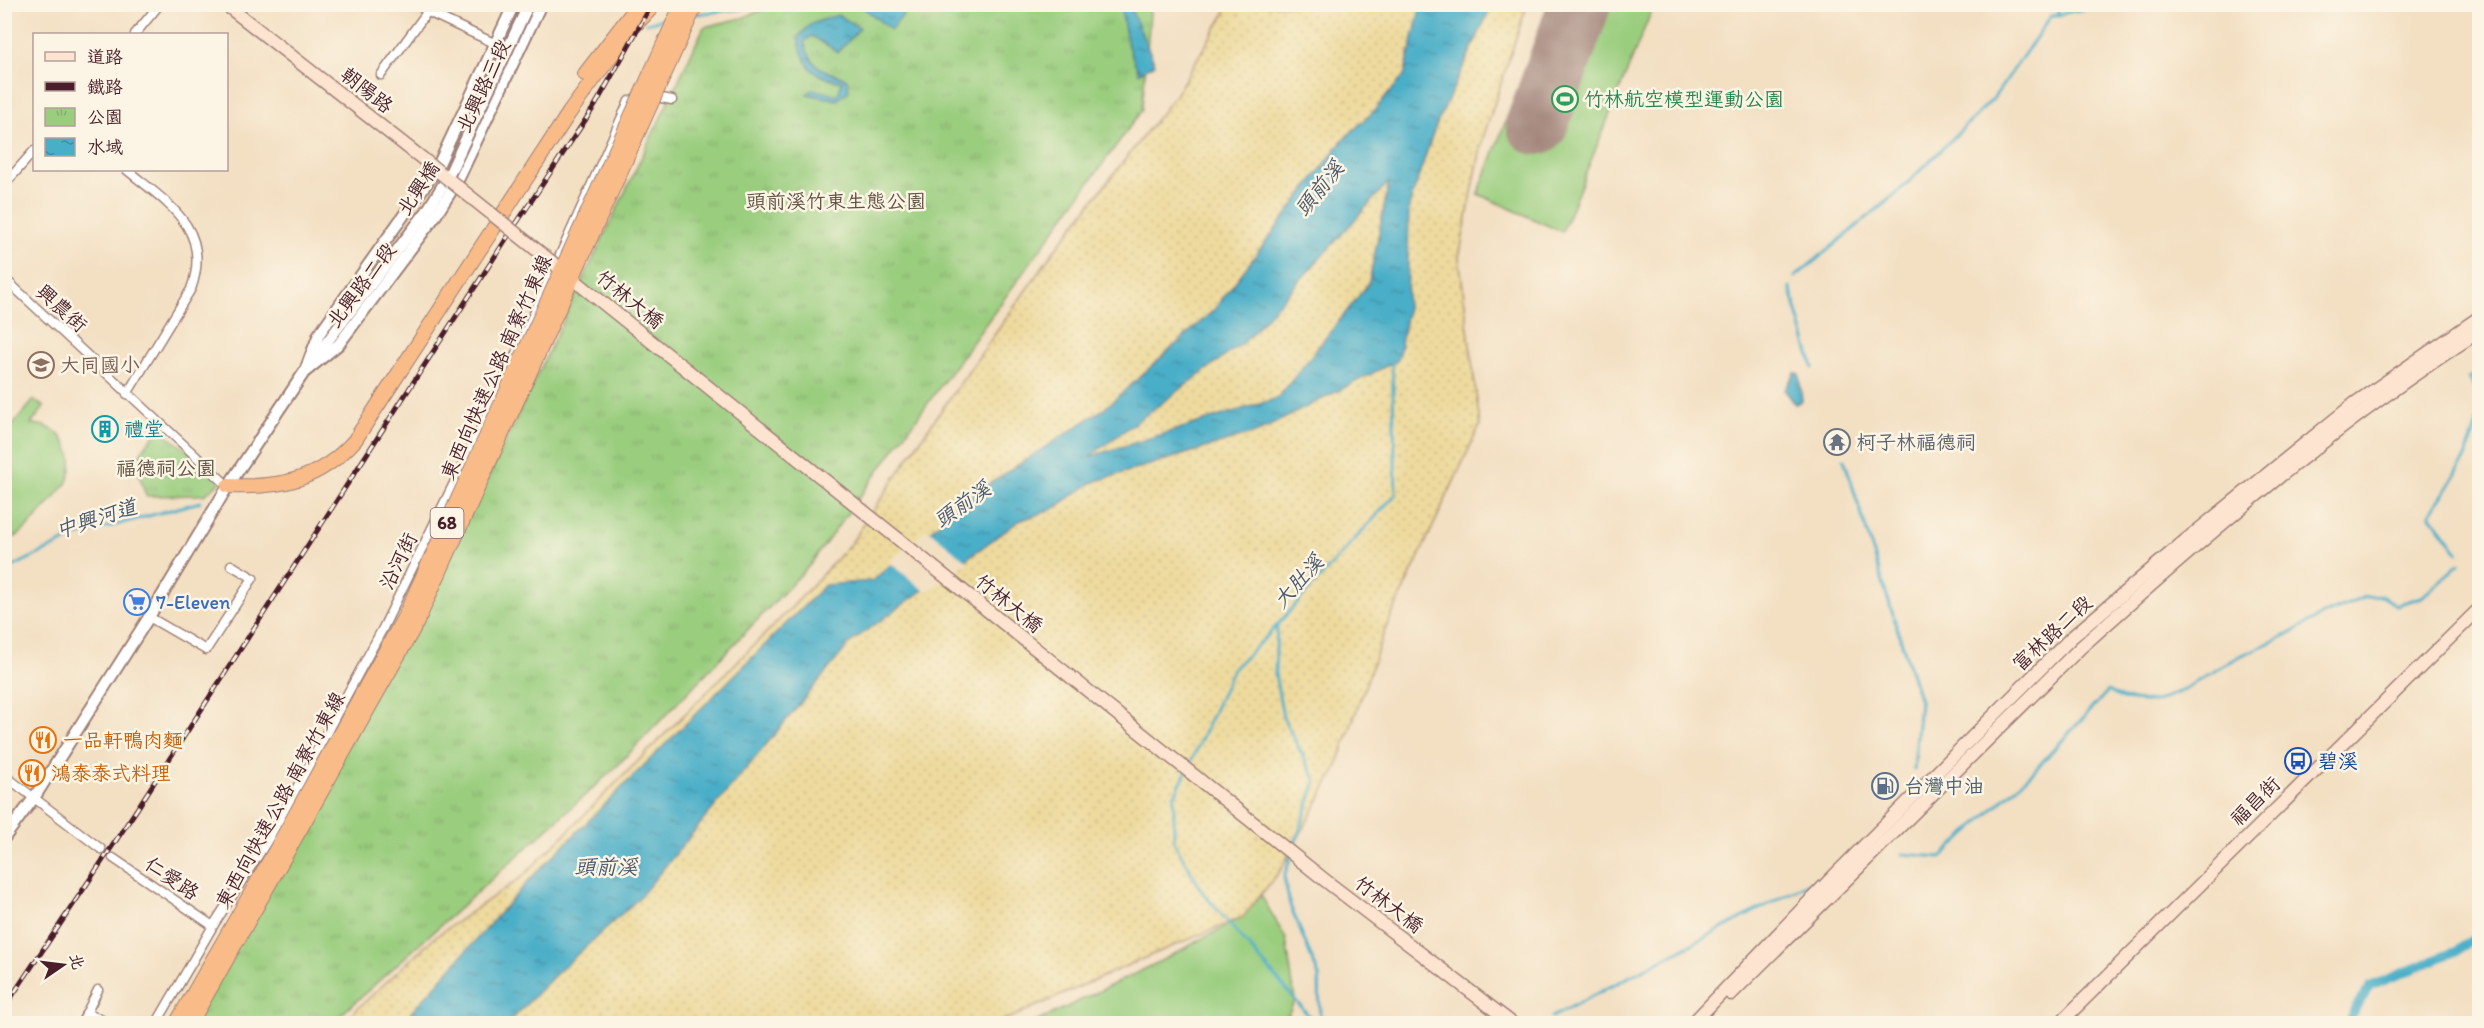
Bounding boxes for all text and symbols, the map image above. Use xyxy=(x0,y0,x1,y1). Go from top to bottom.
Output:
legend xyxy=(33,33,228,171)
street label: 北興路三段 xyxy=(451,36,515,136)
text: 道路 xyxy=(87,46,123,68)
street label: 朝陽路 xyxy=(336,62,399,119)
text: 鐵路 xyxy=(87,76,123,98)
sports icon: 竹林航空模型運動公園 xyxy=(1550,84,1580,114)
place label: 竹林航空模型運動公園 xyxy=(1584,87,1784,111)
text: 公園 xyxy=(87,106,123,128)
text: 水域 xyxy=(87,136,123,158)
water label: 頭前溪 xyxy=(1289,155,1349,220)
street label: 北興橋 xyxy=(392,156,444,220)
park label: 頭前溪竹東生態公園 xyxy=(746,189,926,213)
street label: 北興路二段 xyxy=(321,238,401,332)
street label: 東西向快速公路 南寮竹東線 xyxy=(435,250,557,484)
street label: 竹林大橋 xyxy=(591,265,669,333)
street label: 興農街 xyxy=(32,279,92,337)
school or university icon: 大同國小 xyxy=(26,350,56,380)
place label: 大同國小 xyxy=(60,353,140,377)
building icon: 禮堂 xyxy=(90,414,120,444)
place label: 禮堂 xyxy=(124,417,164,441)
temple icon: 柯子林福德祠 xyxy=(1822,427,1852,457)
place label: 柯子林福德祠 xyxy=(1856,430,1976,454)
park label: 福德祠公園 xyxy=(116,456,216,480)
water label: 頭前溪 xyxy=(929,475,996,532)
water label: 中興河道 xyxy=(52,493,142,543)
road number: 68 xyxy=(430,508,464,538)
street label: 沿河街 xyxy=(374,529,422,593)
water label: 大肚溪 xyxy=(1268,548,1329,613)
street label: 竹林大橋 xyxy=(970,569,1048,637)
supermarket icon: 7-Eleven xyxy=(122,587,152,617)
place label: 7-Eleven xyxy=(156,590,230,614)
street label: 富林路二段 xyxy=(2007,590,2097,676)
street label: 東西向快速公路 南寮竹東線 xyxy=(210,687,350,913)
restaurant icon: 一品軒鴨肉麵 xyxy=(28,725,58,755)
place label: 一品軒鴨肉麵 xyxy=(63,728,183,752)
bus stop icon: 碧溪 xyxy=(2283,746,2313,776)
place label: 碧溪 xyxy=(2318,749,2358,773)
restaurant icon: 鴻泰泰式料理 xyxy=(17,758,47,788)
place label: 鴻泰泰式料理 xyxy=(51,761,171,785)
fuel station icon: 台灣中油 xyxy=(1870,771,1900,801)
street label: 福昌街 xyxy=(2225,772,2285,830)
place label: 台灣中油 xyxy=(1904,774,1984,798)
street label: 仁愛路 xyxy=(140,851,204,905)
water label: 頭前溪 xyxy=(575,854,638,879)
street label: 竹林大橋 xyxy=(1350,870,1428,938)
north arrow xyxy=(33,935,93,995)
text: 北 xyxy=(66,951,88,972)

